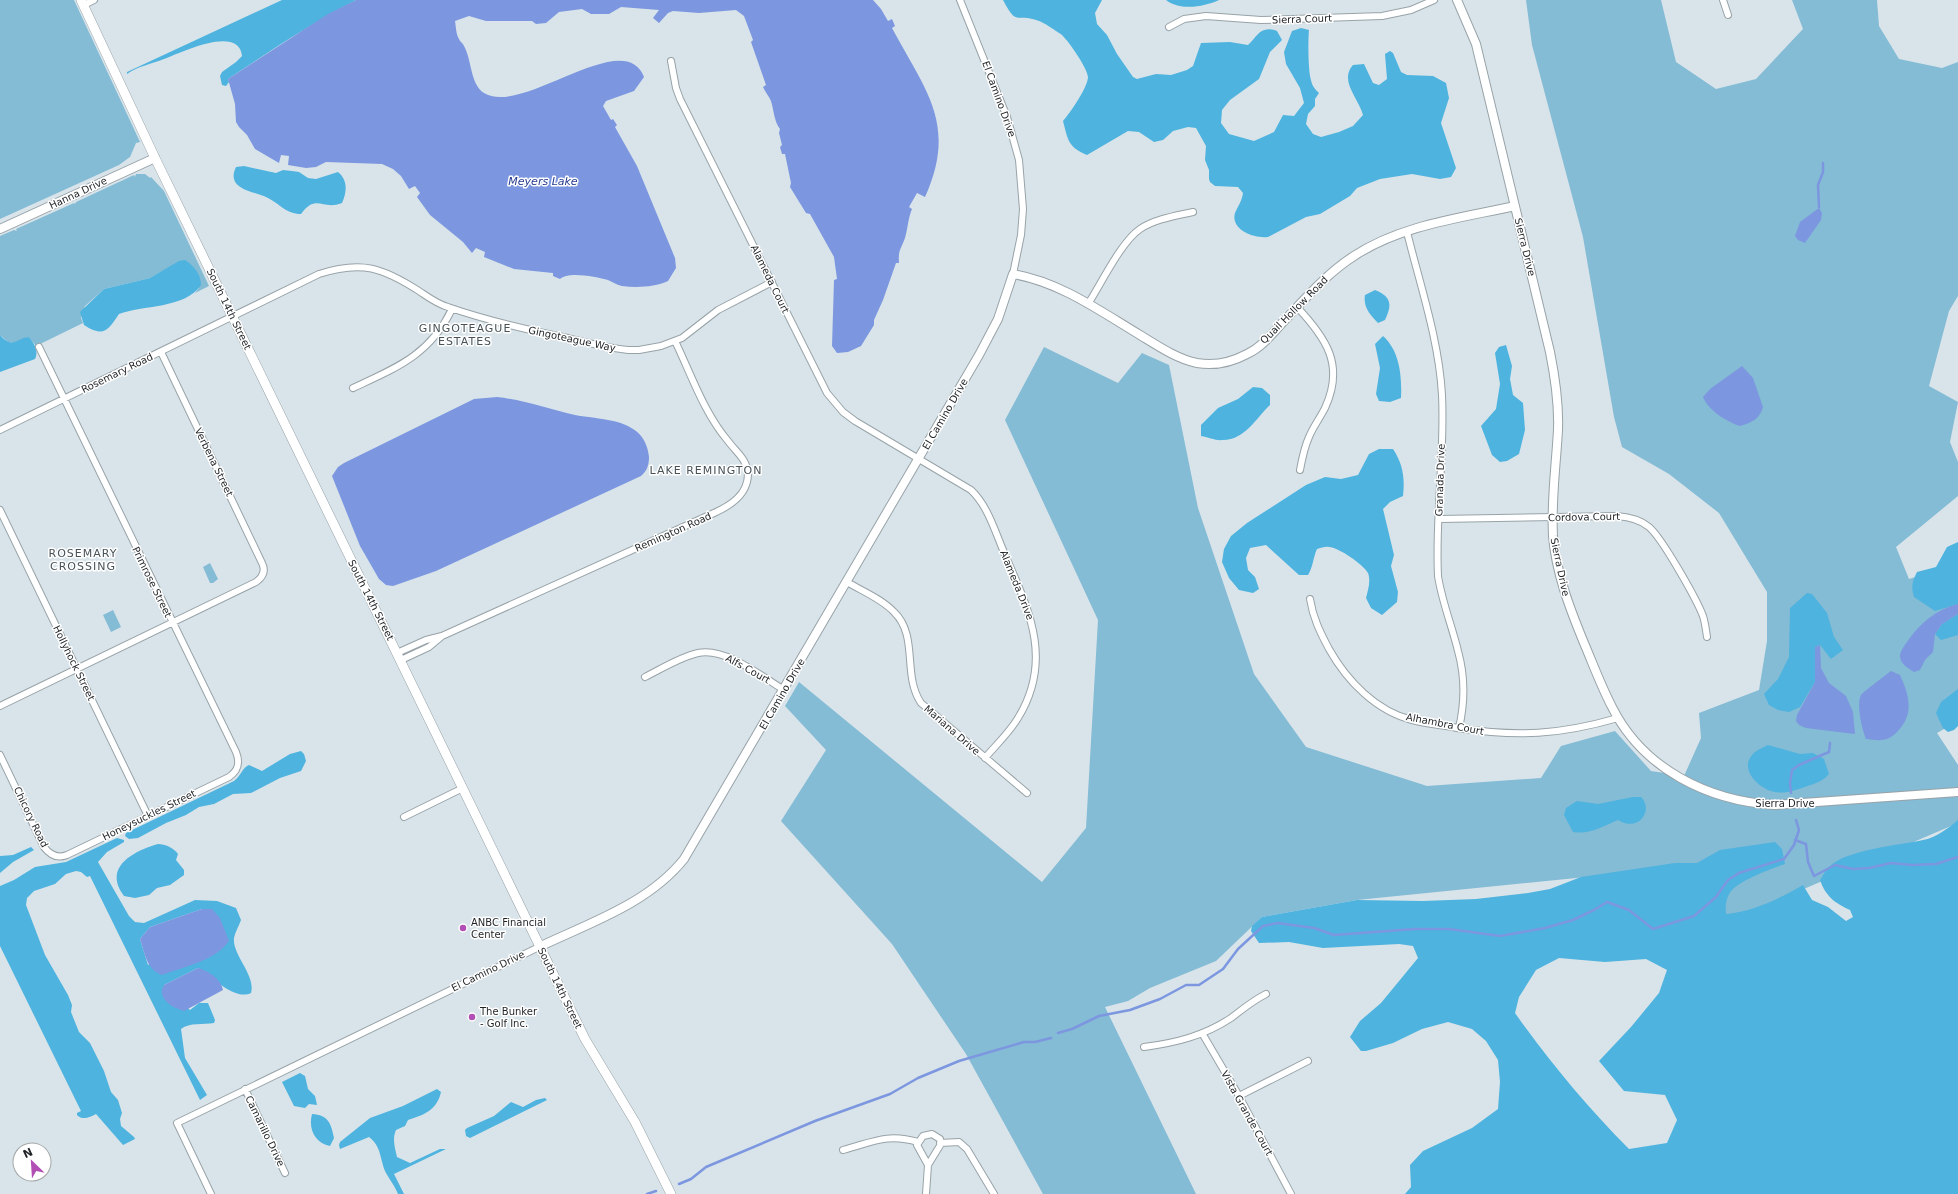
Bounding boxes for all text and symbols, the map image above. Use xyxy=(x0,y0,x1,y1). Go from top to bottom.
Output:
street label: Sierra Court xyxy=(1272,12,1332,26)
street label: El Camino Drive xyxy=(980,59,1018,139)
street label: Hanna Drive xyxy=(47,175,109,211)
water label: Meyers Lake xyxy=(508,175,578,188)
street label: Sierra Drive xyxy=(1512,217,1538,277)
street label: Alameda Court xyxy=(749,243,791,315)
street label: South 14th Street xyxy=(205,267,253,351)
street label: Quail Hollow Road xyxy=(1258,274,1330,346)
district label: GINGOTEAGUE ESTATES xyxy=(419,322,511,348)
street label: Gingoteague Way xyxy=(527,324,617,354)
street label: Rosemary Road xyxy=(79,351,155,395)
street label: El Camino Drive xyxy=(920,377,970,451)
street label: Verbena Street xyxy=(193,426,235,498)
street label: Granada Drive xyxy=(1433,443,1447,517)
district label: LAKE REMINGTON xyxy=(650,464,762,477)
street label: Remington Road xyxy=(633,510,713,554)
street label: Cordova Court xyxy=(1548,511,1620,523)
street label: Sierra Drive xyxy=(1548,537,1572,597)
street label: Primrose Street xyxy=(130,545,174,619)
district label: ROSEMARY CROSSING xyxy=(49,547,117,573)
street label: Alameda Drive xyxy=(998,549,1036,621)
street label: South 14th Street xyxy=(346,558,396,642)
street label: Hollyhock Street xyxy=(51,624,97,703)
street label: Alfs Court xyxy=(724,652,772,686)
street label: El Camino Drive xyxy=(757,657,807,731)
street label: Mariana Drive xyxy=(922,703,982,757)
street label: Alhambra Court xyxy=(1405,711,1485,737)
street label: Chicory Road xyxy=(12,785,50,849)
street label: Honeysuckles Street xyxy=(100,788,198,842)
street label: Sierra Drive xyxy=(1755,798,1815,809)
place label: ANBC Financial Center xyxy=(471,917,546,940)
marker: ANBC Financial Center xyxy=(458,923,468,933)
street label: South 14th Street xyxy=(536,946,584,1030)
street label: El Camino Drive xyxy=(450,948,526,994)
place label: The Bunker - Golf Inc. xyxy=(479,1006,538,1029)
marker: The Bunker - Golf Inc. xyxy=(467,1012,477,1022)
street label: Vista Grande Court xyxy=(1219,1069,1275,1157)
street label: Camarillo Drive xyxy=(243,1094,287,1168)
north arrow xyxy=(12,1142,52,1182)
text: N xyxy=(21,1146,35,1161)

